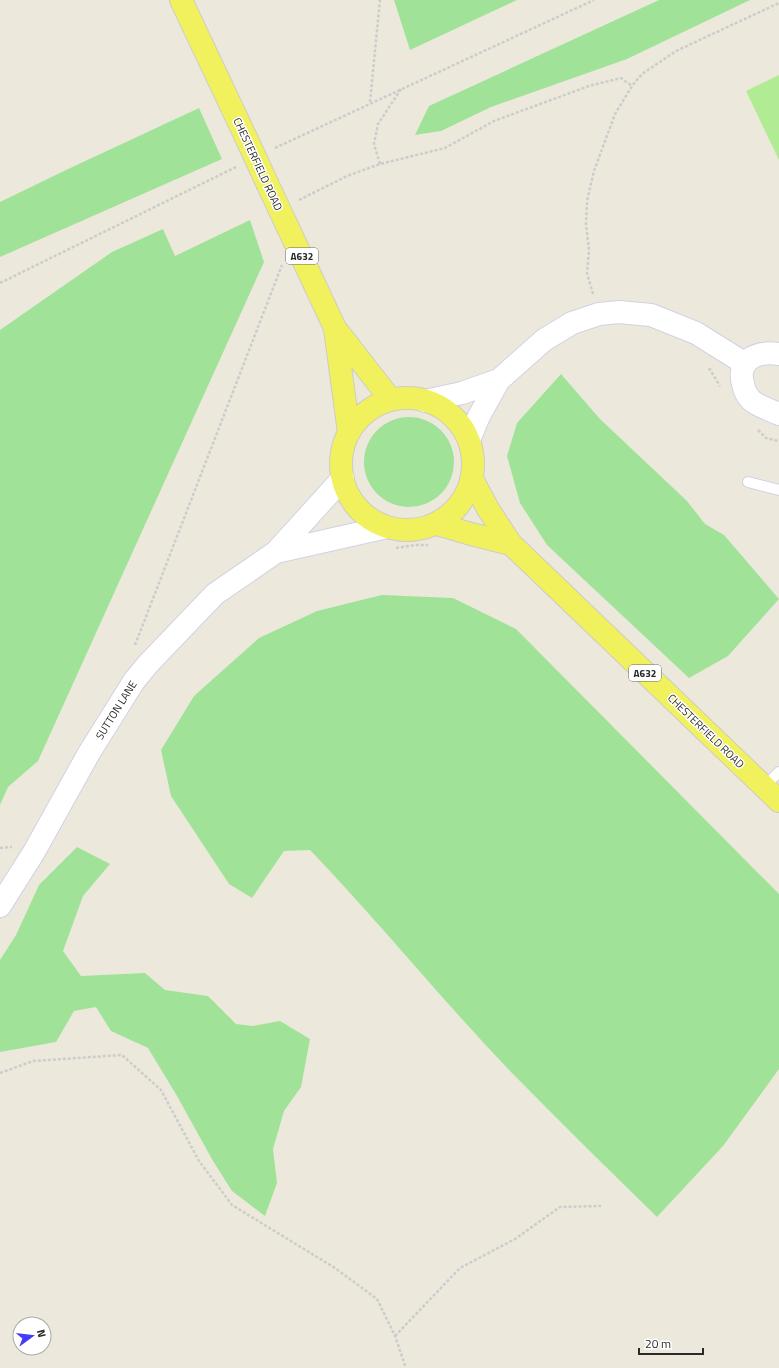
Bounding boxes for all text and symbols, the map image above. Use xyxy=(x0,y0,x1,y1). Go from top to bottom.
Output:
street label: CHESTERFIELD ROAD xyxy=(229,115,287,213)
road number: A632 xyxy=(286,248,318,264)
road number: A632 xyxy=(629,665,661,681)
street label: SUTTON LANE xyxy=(92,677,140,743)
street label: CHESTERFIELD ROAD xyxy=(664,690,748,772)
north arrow xyxy=(12,1316,52,1356)
text: N xyxy=(33,1328,50,1339)
scale bar xyxy=(639,1330,703,1356)
text: 20 m xyxy=(645,1334,671,1353)

